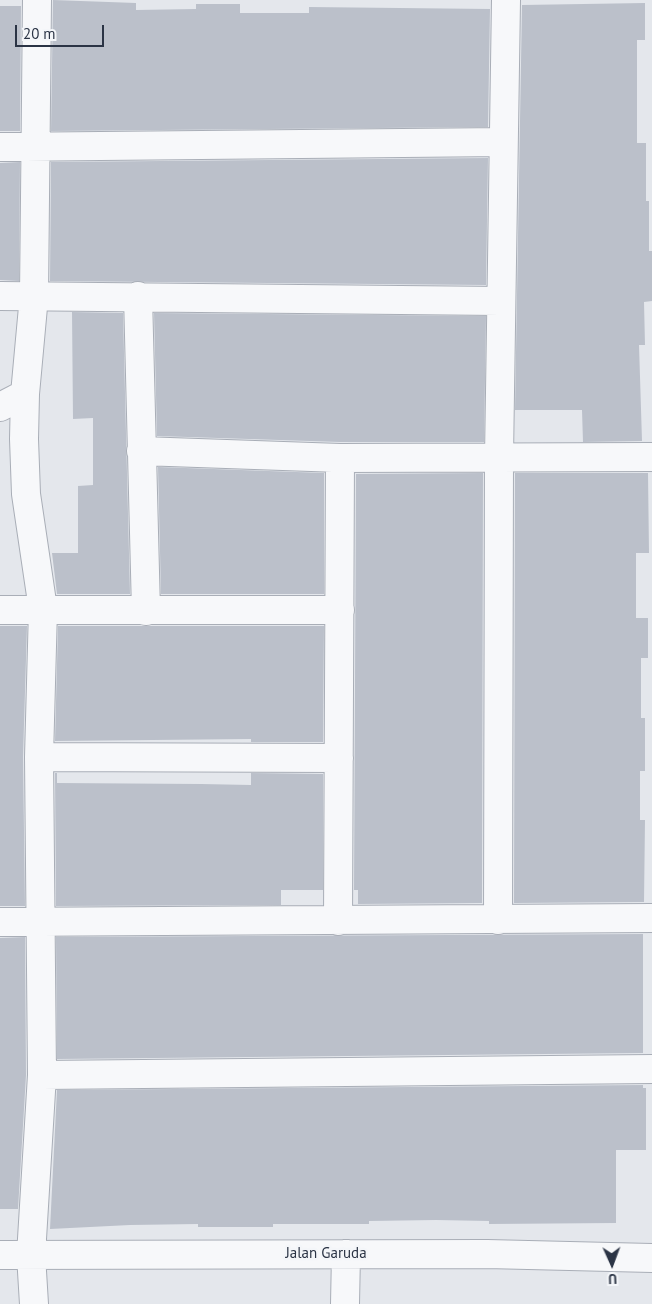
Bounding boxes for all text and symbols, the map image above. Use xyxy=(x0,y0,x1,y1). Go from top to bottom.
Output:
scale bar xyxy=(18,15,106,47)
text: 20 m xyxy=(23,24,56,43)
north arrow xyxy=(587,1239,637,1289)
street label: Jalan Garuda xyxy=(285,1245,367,1263)
text: U xyxy=(608,1270,617,1288)

